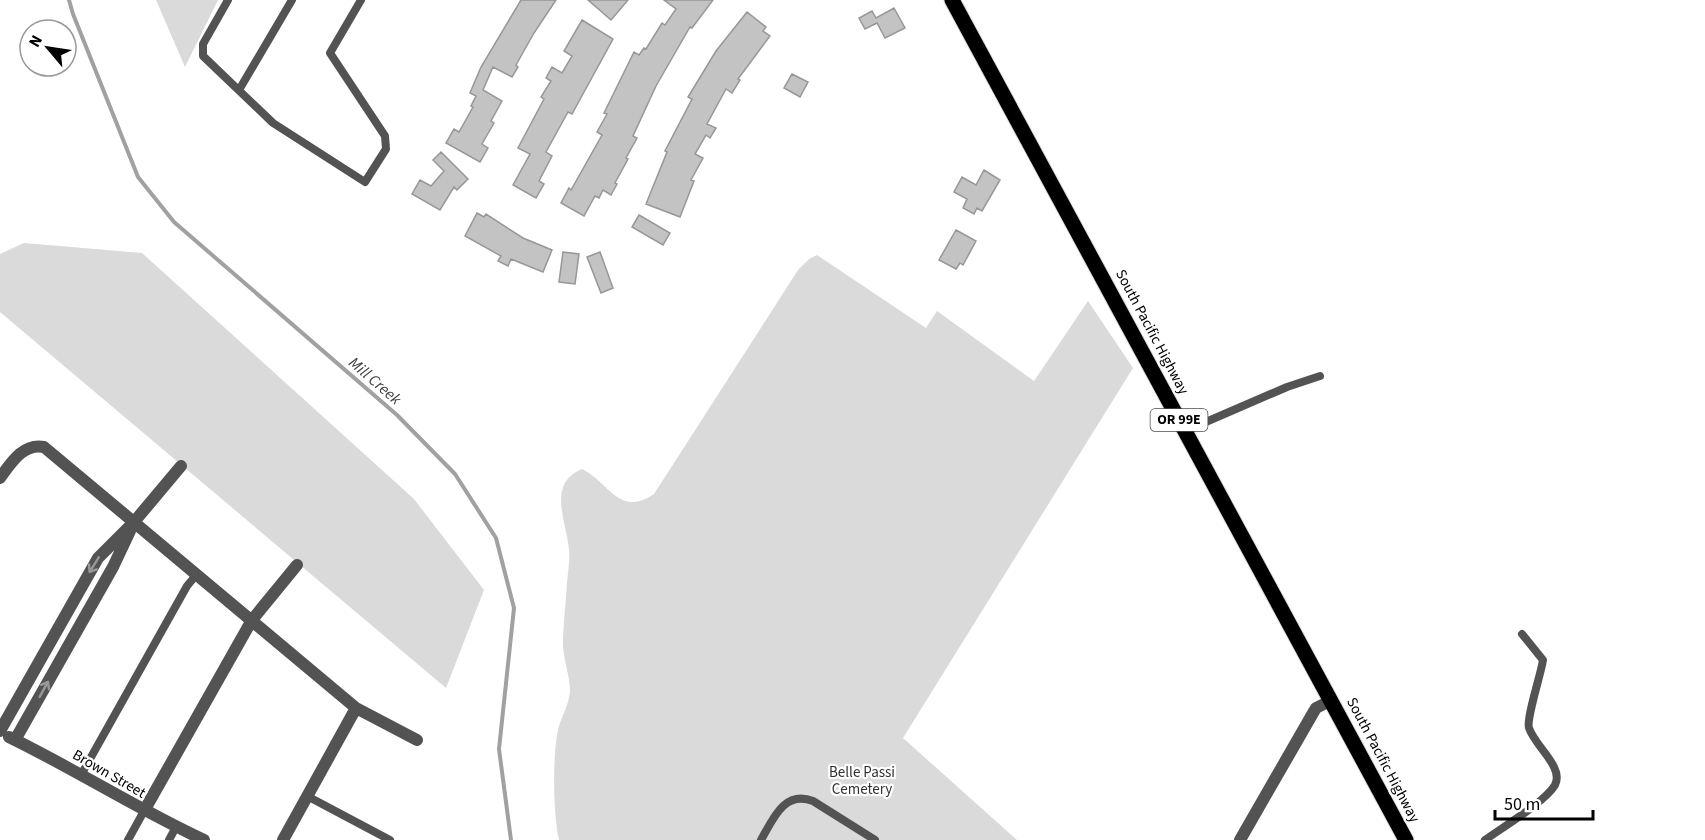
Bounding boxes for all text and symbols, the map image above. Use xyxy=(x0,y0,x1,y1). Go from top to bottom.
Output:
north arrow xyxy=(18,18,78,78)
text: N xyxy=(24,31,48,51)
street label: South Pacific Highway xyxy=(1110,266,1194,398)
water label: Mill Creek xyxy=(344,352,406,410)
road number: OR 99E xyxy=(1150,409,1208,431)
one-way arrow xyxy=(88,556,100,573)
one-way arrow xyxy=(38,681,50,698)
street label: South Pacific Highway xyxy=(1341,694,1425,826)
street label: Brown Street xyxy=(68,745,150,803)
park label: Belle Passi Cemetery xyxy=(829,762,895,800)
scale bar xyxy=(1495,783,1592,821)
text: 50 m xyxy=(1504,792,1540,817)

